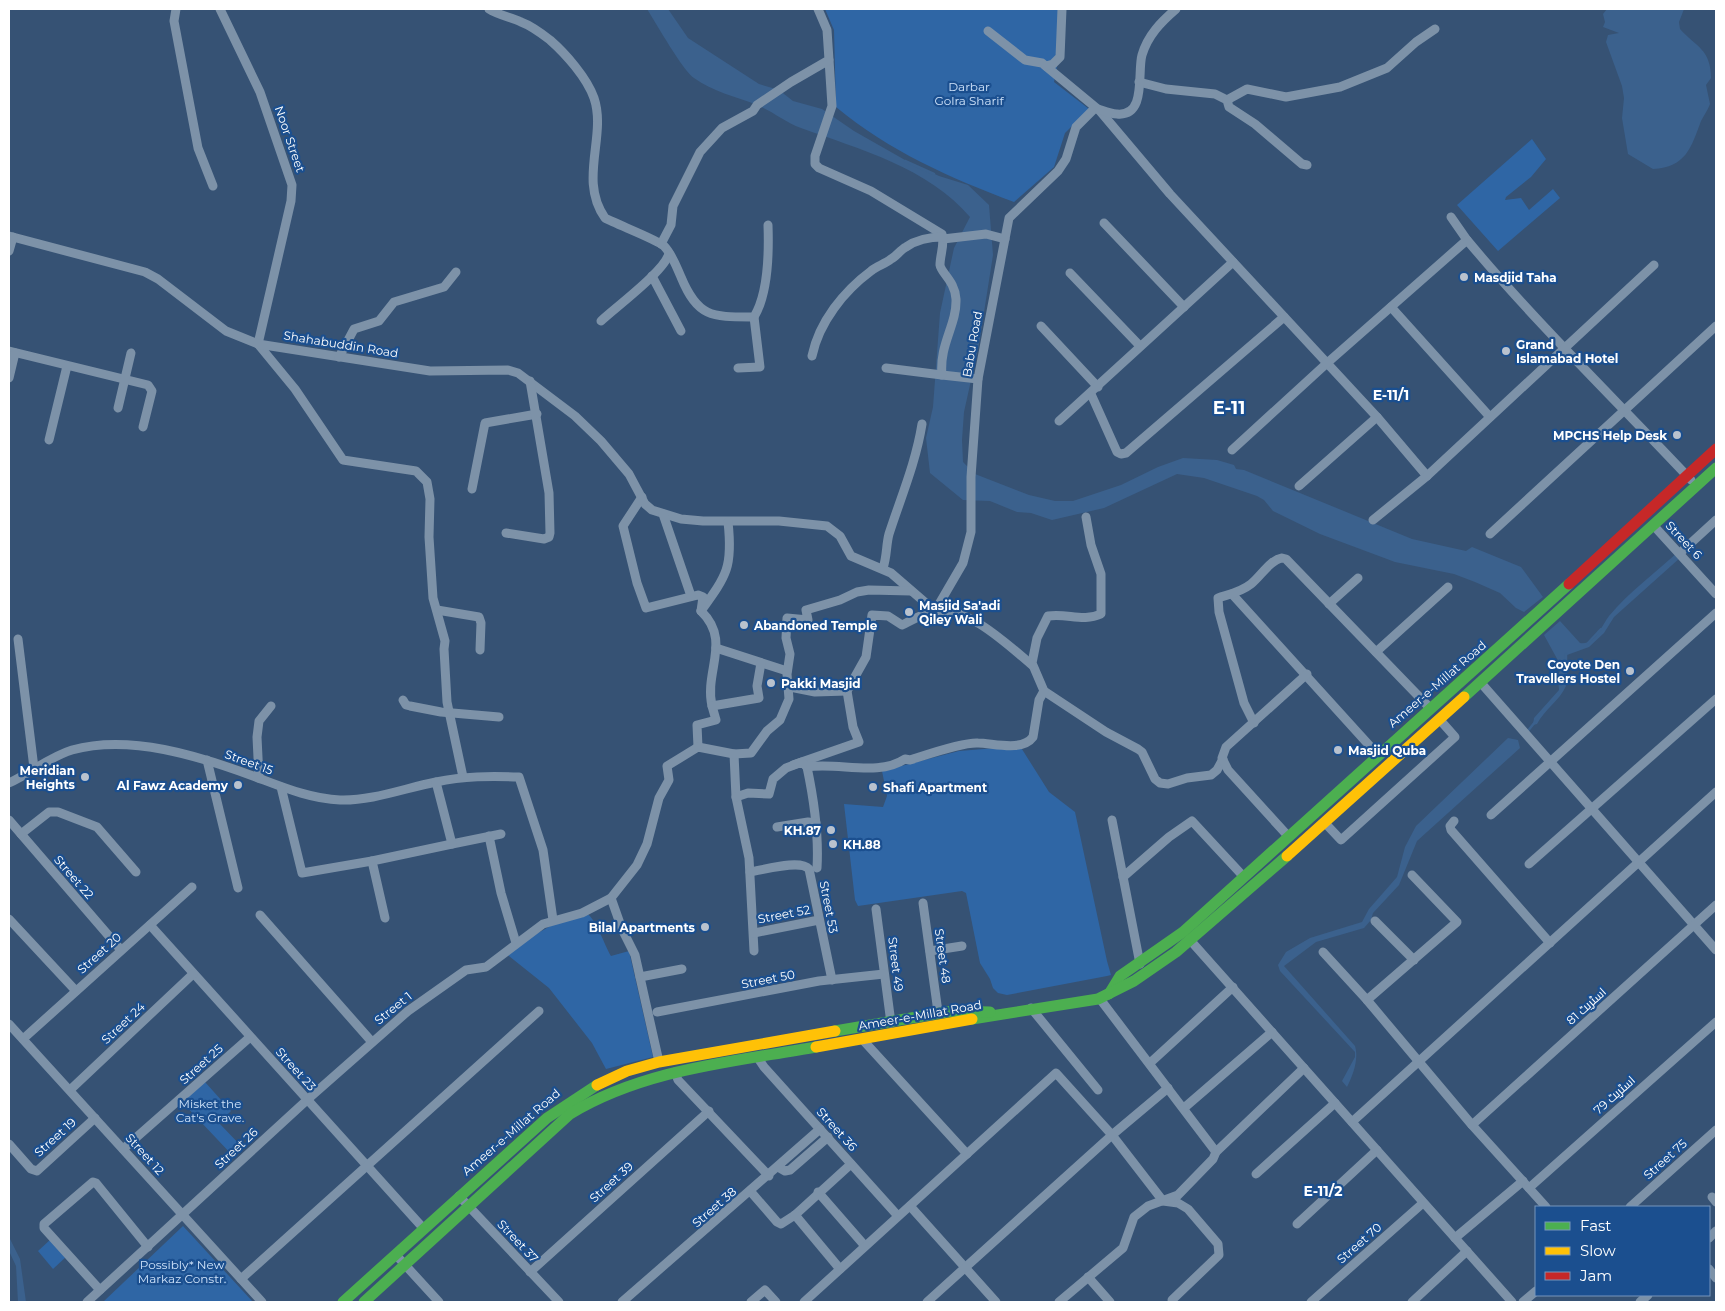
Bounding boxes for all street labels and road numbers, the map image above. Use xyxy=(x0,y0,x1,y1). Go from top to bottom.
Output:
street label: Noor Street xyxy=(272,104,308,174)
street label: Babu Road xyxy=(959,310,985,378)
street label: Shahabuddin Road xyxy=(282,328,400,360)
street label: Street 6 xyxy=(1663,518,1705,562)
street label: Ameer-e-Millat Road xyxy=(1385,637,1489,731)
street label: Street 15 xyxy=(223,746,276,778)
street label: Street 22 xyxy=(51,852,97,902)
street label: Street 53 xyxy=(817,880,841,935)
street label: Street 52 xyxy=(757,902,812,926)
street label: Street 48 xyxy=(932,928,954,985)
street label: Street 20 xyxy=(74,929,124,977)
street label: Street 49 xyxy=(885,936,907,992)
street label: Street 50 xyxy=(740,966,796,992)
street label: اسٹریٹ 81 xyxy=(1563,984,1609,1028)
street label: Street 1 xyxy=(371,988,415,1028)
street label: Ameer-e-Millat Road xyxy=(857,997,983,1033)
street label: Street 24 xyxy=(98,999,148,1047)
street label: Street 25 xyxy=(176,1041,226,1087)
street label: Street 23 xyxy=(273,1044,319,1094)
street label: اسٹریٹ 79 xyxy=(1590,1072,1638,1118)
street label: Ameer-e-Millat Road xyxy=(459,1085,563,1179)
street label: Street 36 xyxy=(814,1104,860,1154)
street label: Street 19 xyxy=(31,1114,79,1160)
street label: Street 26 xyxy=(211,1124,261,1172)
street label: Street 12 xyxy=(123,1130,168,1178)
street label: Street 75 xyxy=(1640,1136,1690,1182)
street label: Street 39 xyxy=(586,1159,636,1205)
street label: Street 38 xyxy=(689,1183,739,1230)
street label: Street 37 xyxy=(494,1216,542,1266)
street label: Street 70 xyxy=(1334,1220,1384,1266)

